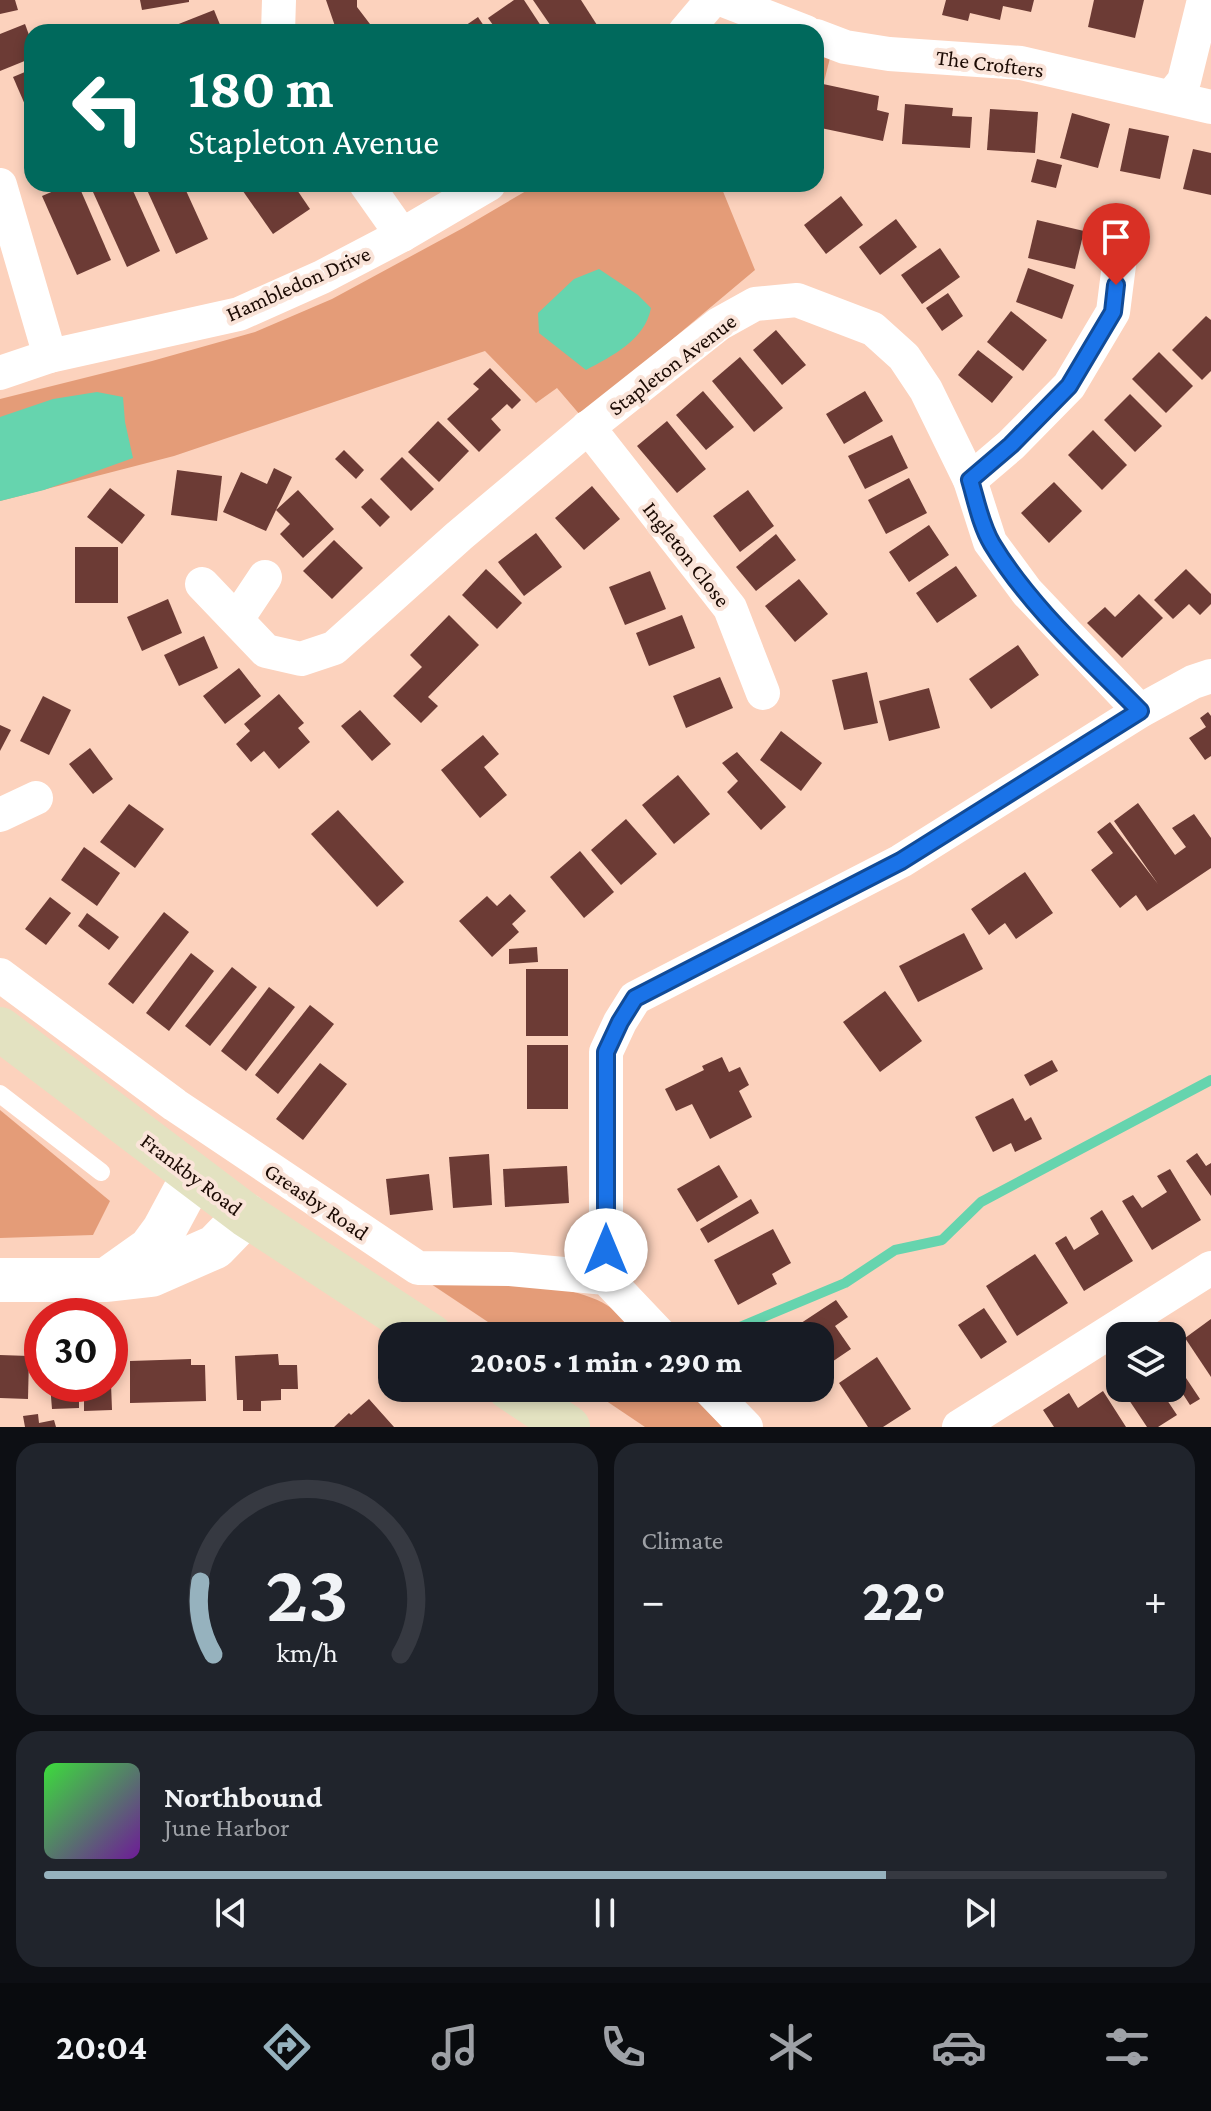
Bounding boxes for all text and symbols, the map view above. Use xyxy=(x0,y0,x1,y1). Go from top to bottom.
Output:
street label: The Crofters xyxy=(935,44,1045,83)
icon: left xyxy=(56,56,160,160)
text: 180 m xyxy=(188,57,334,119)
text: Stapleton Avenue xyxy=(188,122,439,162)
pin xyxy=(1082,203,1150,285)
icon: arrive xyxy=(1094,215,1138,259)
street label: Hambledon Drive xyxy=(222,240,374,326)
street label: Stapleton Avenue xyxy=(604,308,741,421)
street label: Ingleton Close xyxy=(638,497,735,612)
street label: Frankby Road xyxy=(136,1128,248,1221)
street label: Greasby Road xyxy=(260,1158,374,1245)
position arrow xyxy=(564,1208,648,1292)
speed limit sign: 30 xyxy=(24,1298,128,1402)
map controls xyxy=(1106,1322,1186,1402)
button: layers xyxy=(1106,1322,1186,1402)
text: 20:05 · 1 min · 290 m xyxy=(470,1345,742,1378)
text: Climate xyxy=(642,1526,723,1555)
text: 23 xyxy=(265,1546,348,1639)
text: 22° xyxy=(862,1566,947,1633)
text: − xyxy=(642,1576,665,1624)
text: + xyxy=(1144,1576,1167,1624)
text: km/h xyxy=(276,1636,338,1668)
text: Northbound xyxy=(164,1780,322,1813)
text: June Harbor xyxy=(164,1813,290,1842)
icon: previous xyxy=(209,1891,253,1935)
icon: pause xyxy=(583,1891,627,1935)
icon: next xyxy=(958,1891,1002,1935)
icon: directions xyxy=(259,2019,315,2075)
icon: music xyxy=(427,2019,483,2075)
icon: phone xyxy=(595,2019,651,2075)
icon: climate xyxy=(763,2019,819,2075)
icon: car xyxy=(931,2019,987,2075)
icon: filters xyxy=(1099,2019,1155,2075)
text: 20:04 xyxy=(56,2027,147,2067)

